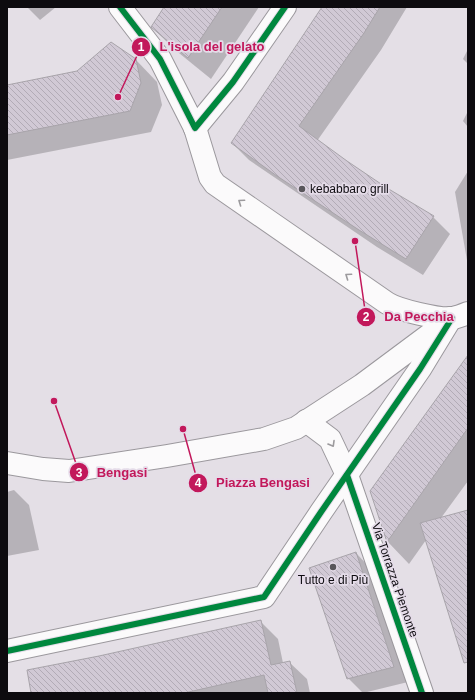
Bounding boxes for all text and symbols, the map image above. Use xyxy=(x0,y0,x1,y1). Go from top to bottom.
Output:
callout: L'isola del gelato xyxy=(131,34,272,59)
text: L'isola del gelato xyxy=(160,39,265,54)
text: 1 xyxy=(138,40,145,54)
place label: kebabbaro grill xyxy=(310,182,389,196)
marker: kebabbaro grill xyxy=(297,184,307,194)
one-way arrow xyxy=(238,200,245,207)
one-way arrow xyxy=(345,274,352,281)
callout: Da Pecchia xyxy=(356,304,462,329)
text: Da Pecchia xyxy=(384,309,454,324)
text: 2 xyxy=(363,310,370,324)
one-way arrow xyxy=(327,440,334,447)
callout: Bengasi xyxy=(69,460,155,485)
text: Bengasi xyxy=(97,465,147,480)
text: 3 xyxy=(76,466,83,480)
callout: Piazza Bengasi xyxy=(188,470,318,495)
text: Piazza Bengasi xyxy=(216,475,310,490)
text: 4 xyxy=(195,476,202,490)
street label: Via Torrazza Piemonte xyxy=(369,521,421,639)
marker: Tutto e di Più xyxy=(328,562,338,572)
place label: Tutto e di Più xyxy=(298,573,368,587)

